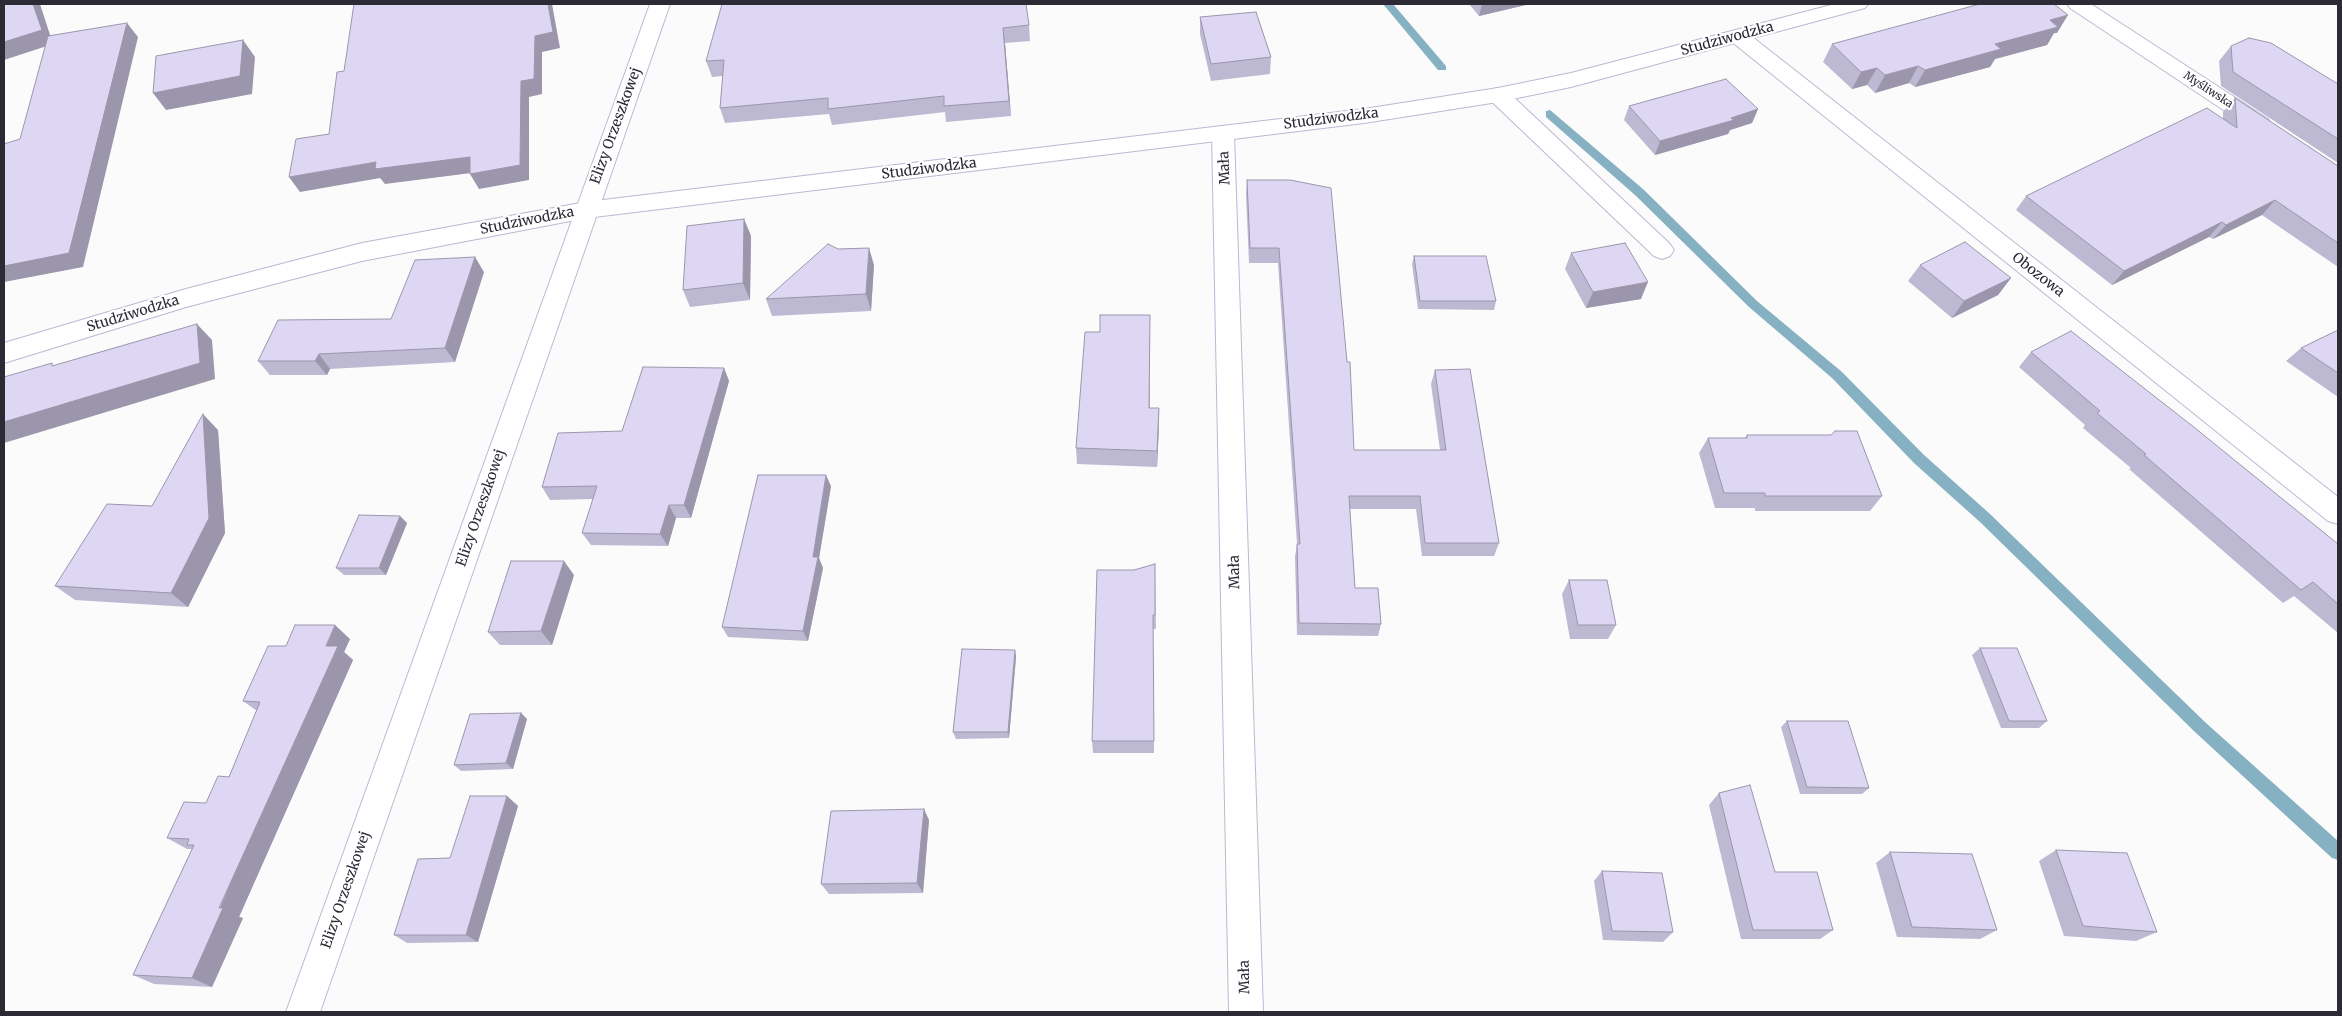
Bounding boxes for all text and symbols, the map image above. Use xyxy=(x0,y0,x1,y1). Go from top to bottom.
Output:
street label: Studziwodzka xyxy=(1679,19,1775,59)
street label: Elizy Orzeszkowej xyxy=(587,65,645,187)
street label: Myśliwska xyxy=(2181,69,2235,111)
street label: Studziwodzka xyxy=(1283,105,1379,133)
street label: Mała xyxy=(1216,151,1234,185)
street label: Studziwodzka xyxy=(881,155,977,183)
street label: Studziwodzka xyxy=(479,204,575,238)
street label: Obozowa xyxy=(2008,249,2068,301)
street label: Studziwodzka xyxy=(85,292,181,336)
street label: Elizy Orzeszkowej xyxy=(453,447,509,569)
street label: Mała xyxy=(1226,555,1244,589)
street label: Elizy Orzeszkowej xyxy=(318,829,374,951)
street label: Mała xyxy=(1236,960,1254,994)

